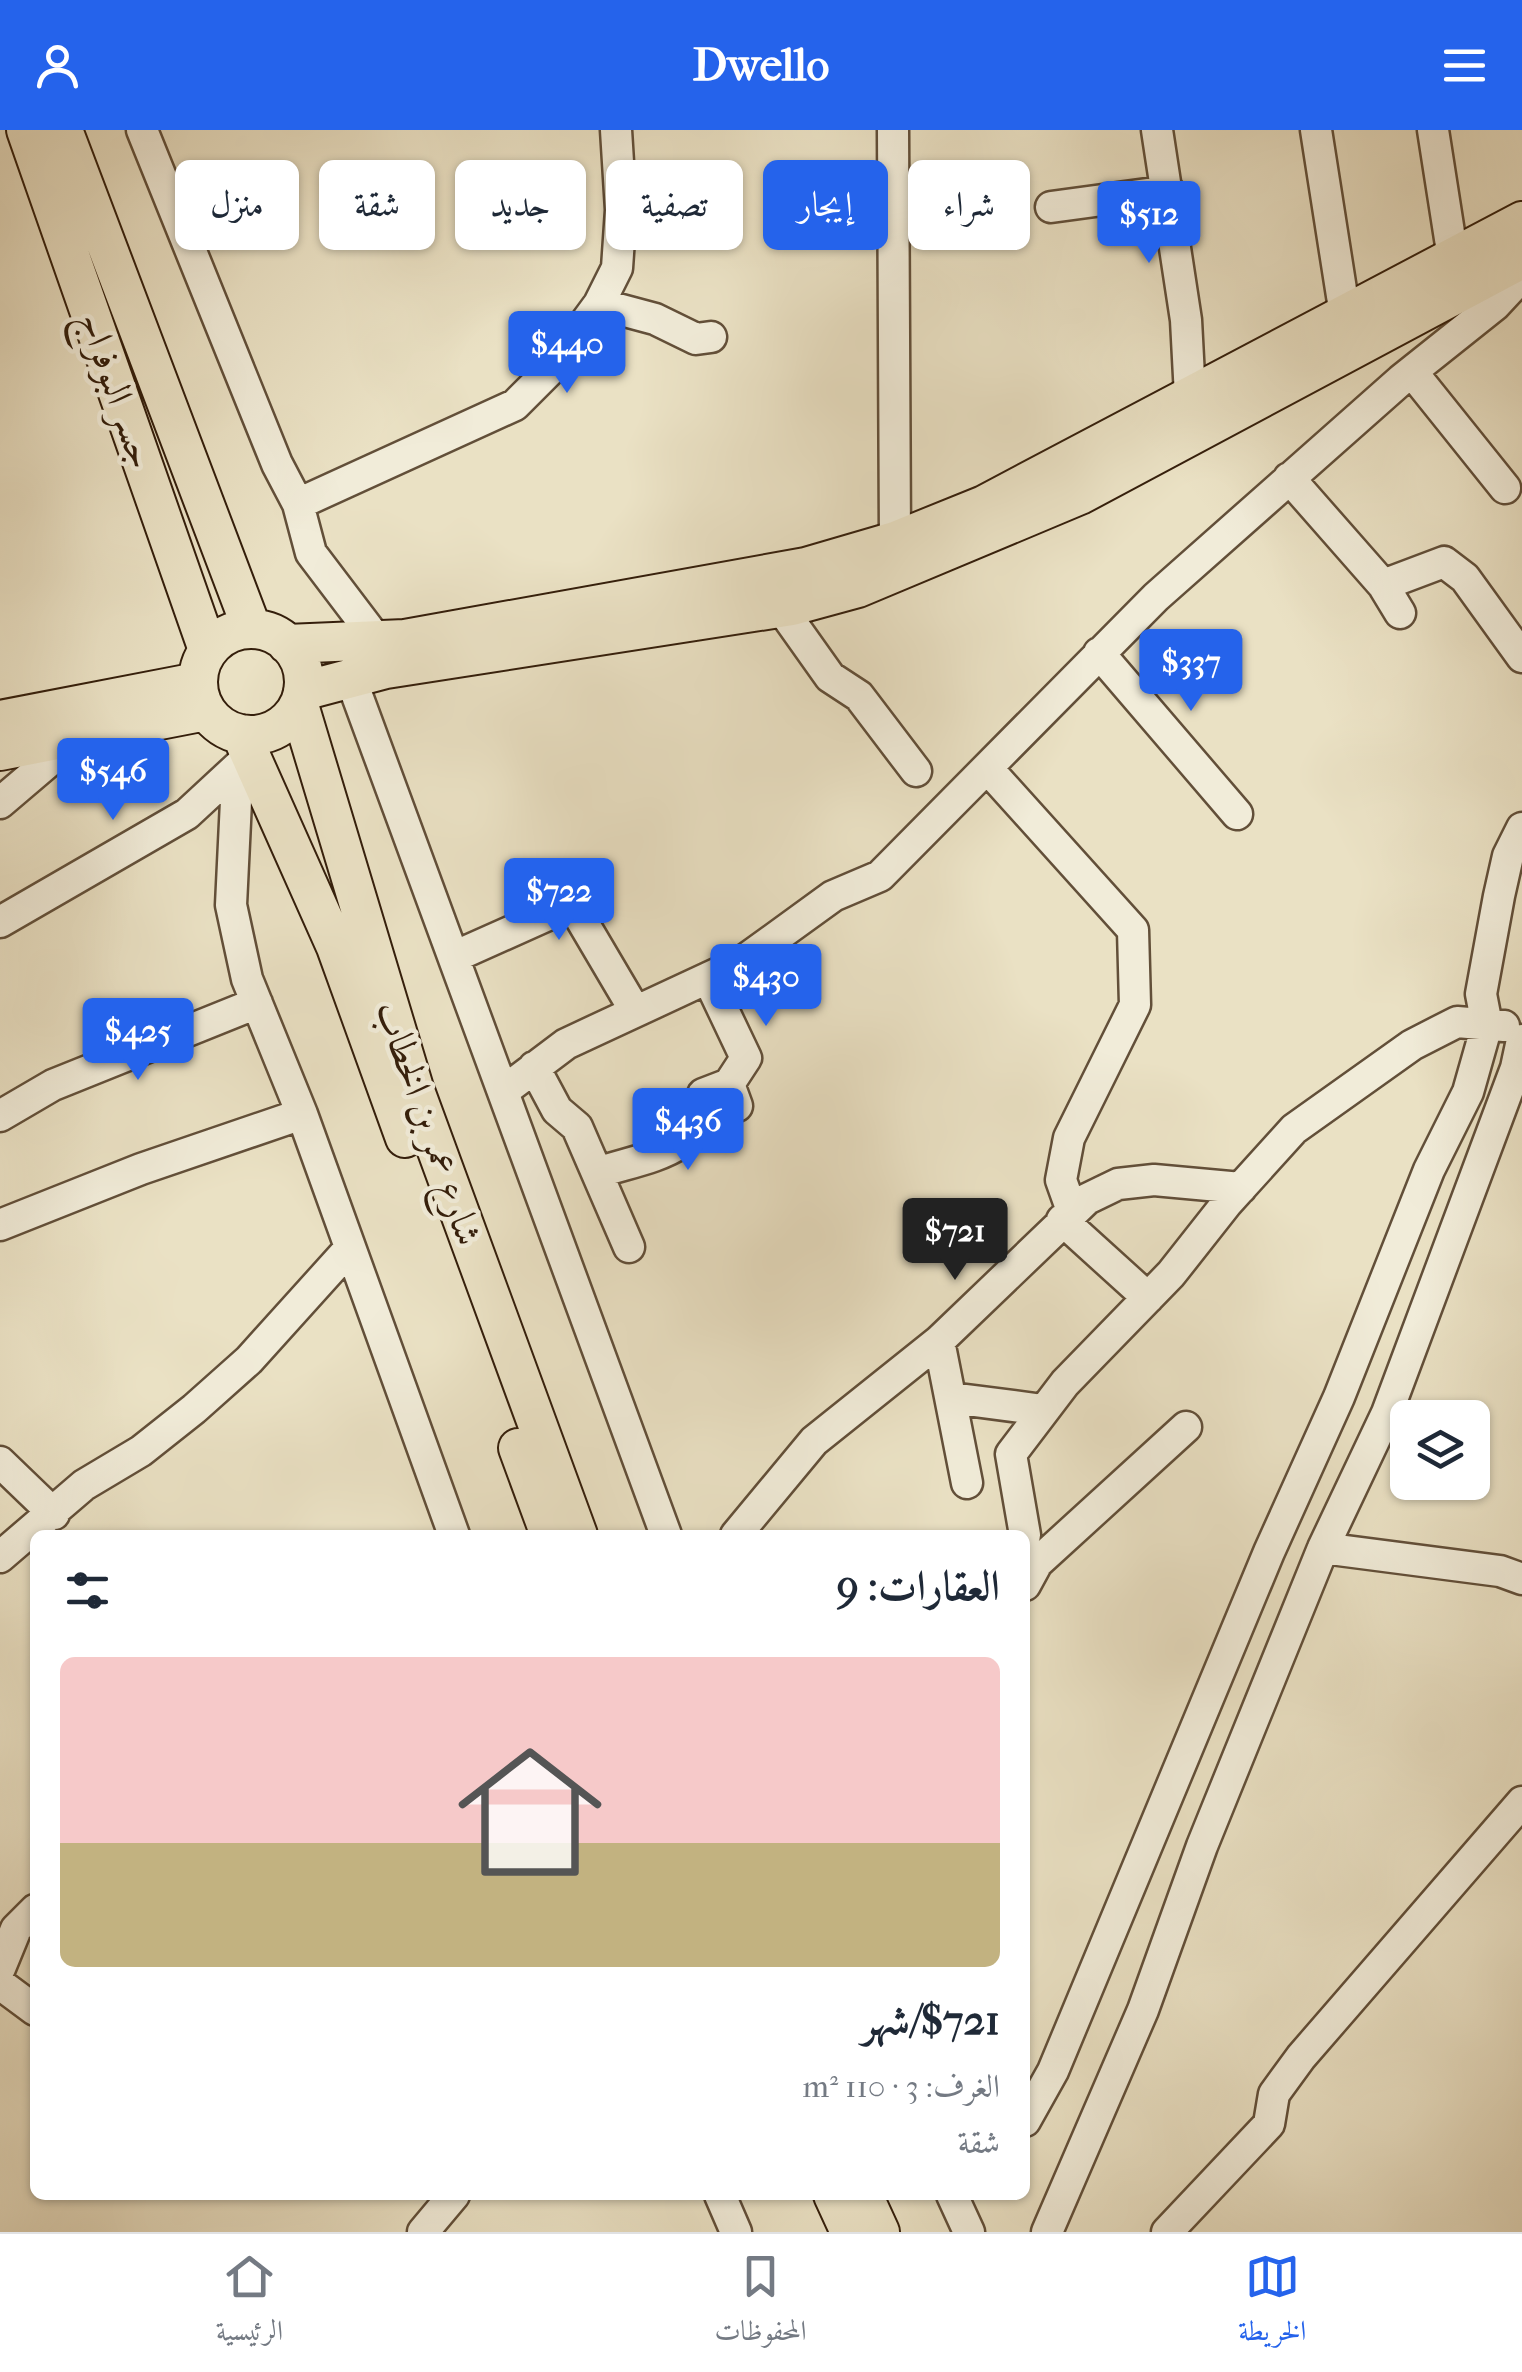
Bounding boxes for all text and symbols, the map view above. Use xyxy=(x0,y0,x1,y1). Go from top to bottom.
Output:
icon: person xyxy=(30,38,85,93)
icon: menu xyxy=(1437,38,1492,93)
text: Dwello xyxy=(693,39,829,92)
chip: منزل xyxy=(175,160,299,250)
chip: شقة xyxy=(319,160,435,250)
chip: جديد xyxy=(455,160,586,250)
chip: تصفية xyxy=(606,160,743,250)
chip: إيجار xyxy=(763,160,888,250)
chip: شراء xyxy=(908,160,1030,250)
pin: $512 xyxy=(1090,181,1208,266)
text: $512 xyxy=(1119,195,1179,232)
street label: جسر البوفراج xyxy=(59,305,165,478)
pin: $440 xyxy=(508,311,626,396)
text: $440 xyxy=(530,325,604,362)
pin: $337 xyxy=(1132,629,1250,714)
text: $337 xyxy=(1161,643,1221,680)
pin: $546 xyxy=(54,738,172,823)
text: $546 xyxy=(79,752,147,789)
pin: $722 xyxy=(500,858,618,943)
text: $722 xyxy=(526,872,592,909)
pin: $430 xyxy=(707,944,825,1029)
text: $430 xyxy=(732,958,800,995)
street label: شارع عمر بن الخطاب xyxy=(359,995,492,1254)
pin: $425 xyxy=(79,998,197,1083)
text: $425 xyxy=(105,1012,171,1049)
pin: $436 xyxy=(629,1088,747,1173)
text: $436 xyxy=(655,1102,721,1139)
pin: $721 xyxy=(896,1198,1014,1283)
text: $721 xyxy=(925,1212,985,1249)
map controls xyxy=(1390,1400,1490,1500)
button: layers xyxy=(1390,1400,1490,1500)
text: العقارات: 9 xyxy=(837,1562,1000,1611)
icon: filters xyxy=(60,1563,115,1618)
icon: home xyxy=(440,1722,620,1902)
text: $721/شهر xyxy=(862,1996,1000,2045)
text: الغرف: 3 · 110 m² xyxy=(803,2068,1000,2105)
text: شقة xyxy=(958,2124,1000,2161)
tab: الرئيسية xyxy=(216,2249,283,2358)
tab: المحفوظات xyxy=(714,2249,807,2358)
tab: الخريطة xyxy=(1238,2249,1306,2358)

